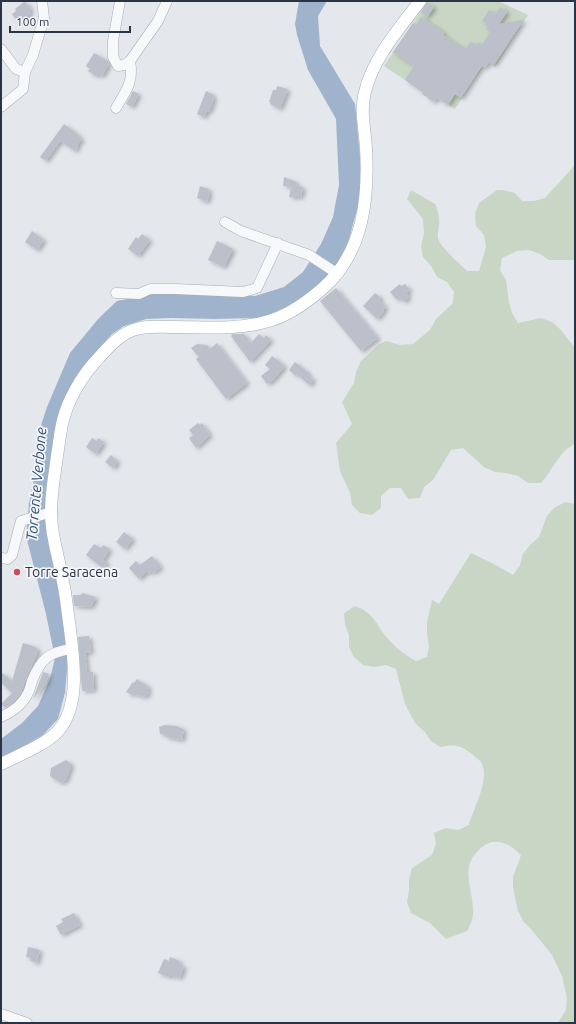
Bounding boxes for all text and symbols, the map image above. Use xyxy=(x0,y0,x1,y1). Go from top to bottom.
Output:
scale bar xyxy=(10,8,130,34)
text: 100 m xyxy=(16,15,49,28)
water label: Torrente Verbone xyxy=(23,426,49,541)
place label: Torre Saracena xyxy=(25,564,118,580)
marker: Torre Saracena xyxy=(12,567,22,577)

